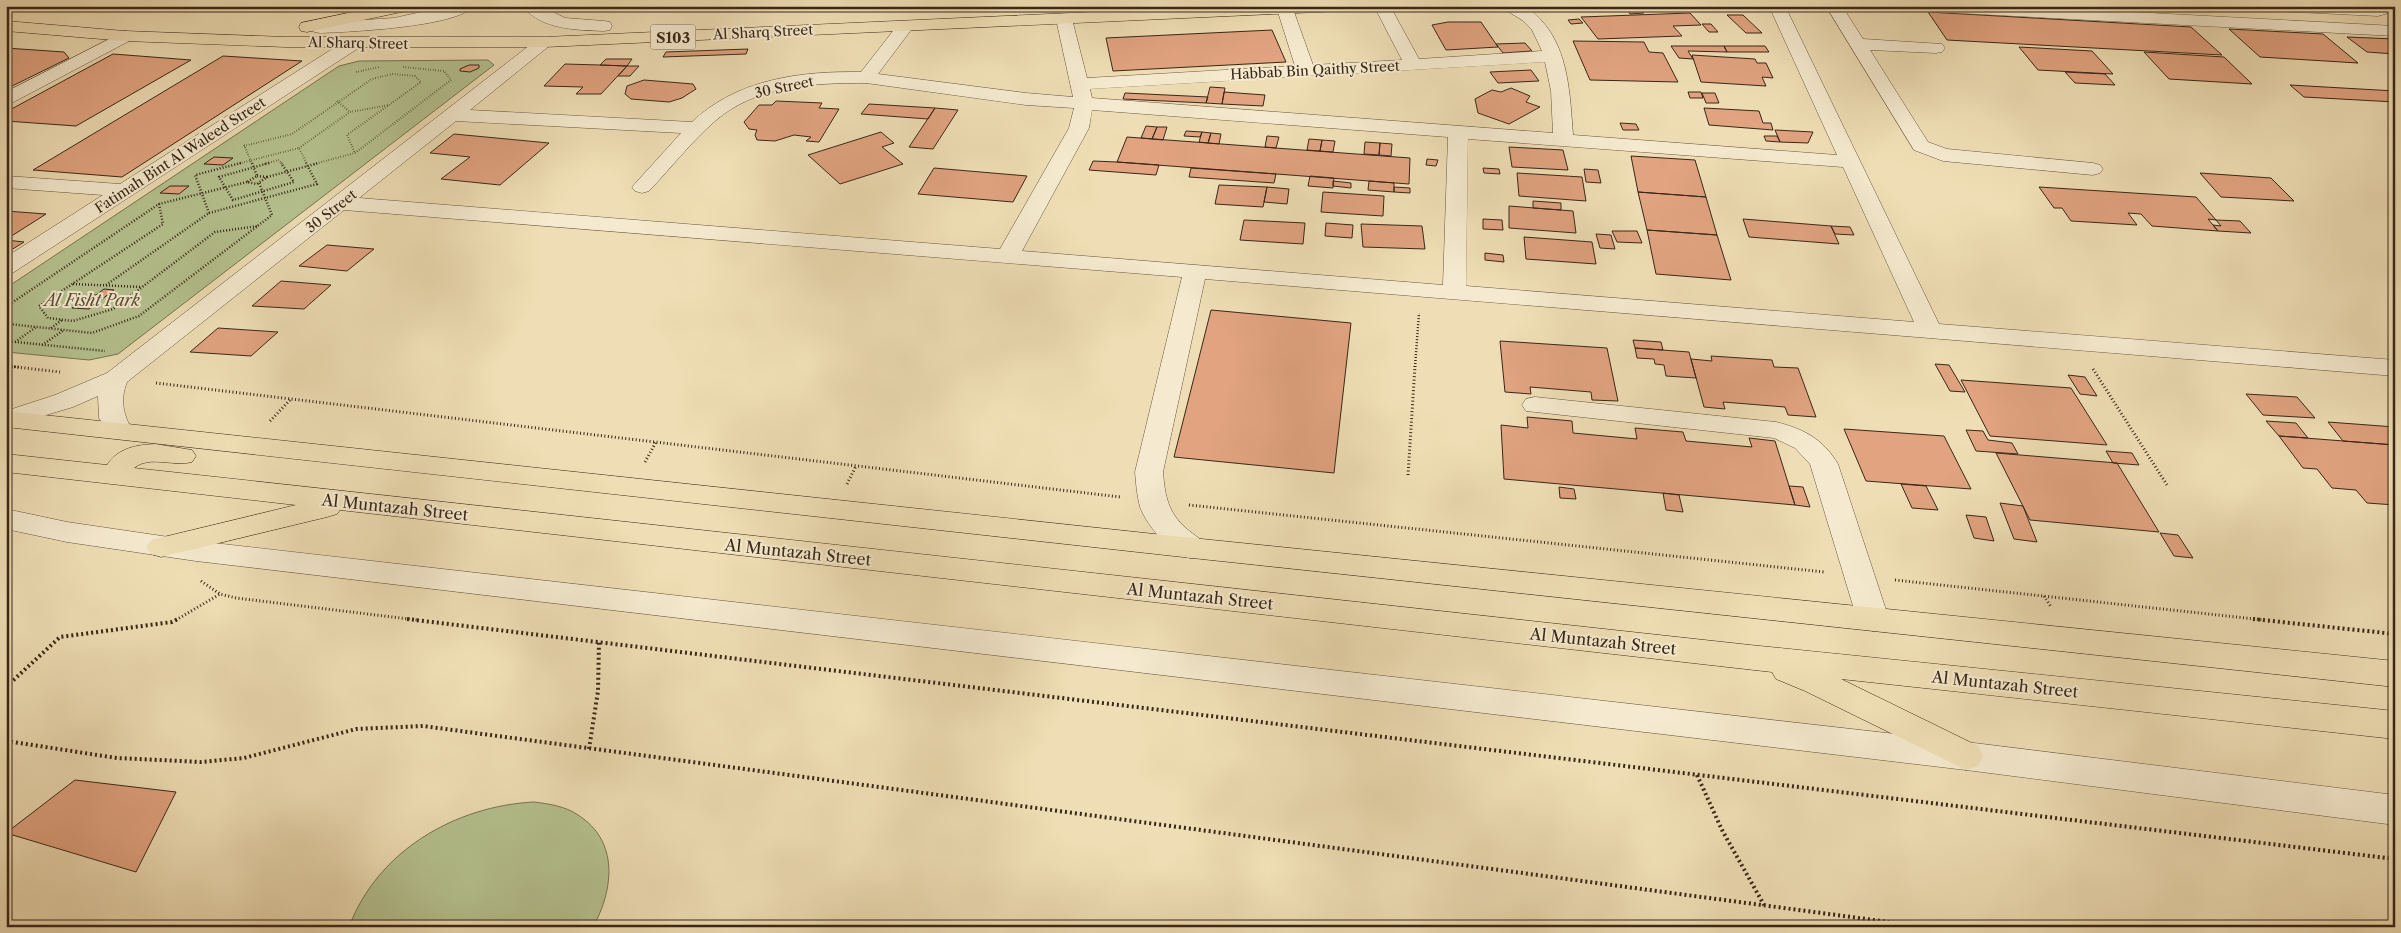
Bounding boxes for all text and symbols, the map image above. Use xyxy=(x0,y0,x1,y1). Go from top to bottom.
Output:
street label: Al Sharq Street xyxy=(711,20,814,44)
road number: S103 xyxy=(650,24,696,50)
street label: Al Sharq Street xyxy=(307,33,408,53)
street label: Habbab Bin Qaithy Street xyxy=(1230,57,1400,83)
street label: 30 Street xyxy=(753,72,815,102)
street label: Fatimah Bint Al Waleed Street xyxy=(91,93,269,217)
street label: 30 Street xyxy=(302,185,360,237)
park label: Al Fisht Park xyxy=(41,290,140,310)
street label: Al Muntazah Street xyxy=(320,489,470,525)
street label: Al Muntazah Street xyxy=(723,534,873,570)
street label: Al Muntazah Street xyxy=(1125,578,1275,614)
street label: Al Muntazah Street xyxy=(1528,623,1678,659)
street label: Al Muntazah Street xyxy=(1930,666,2080,702)

